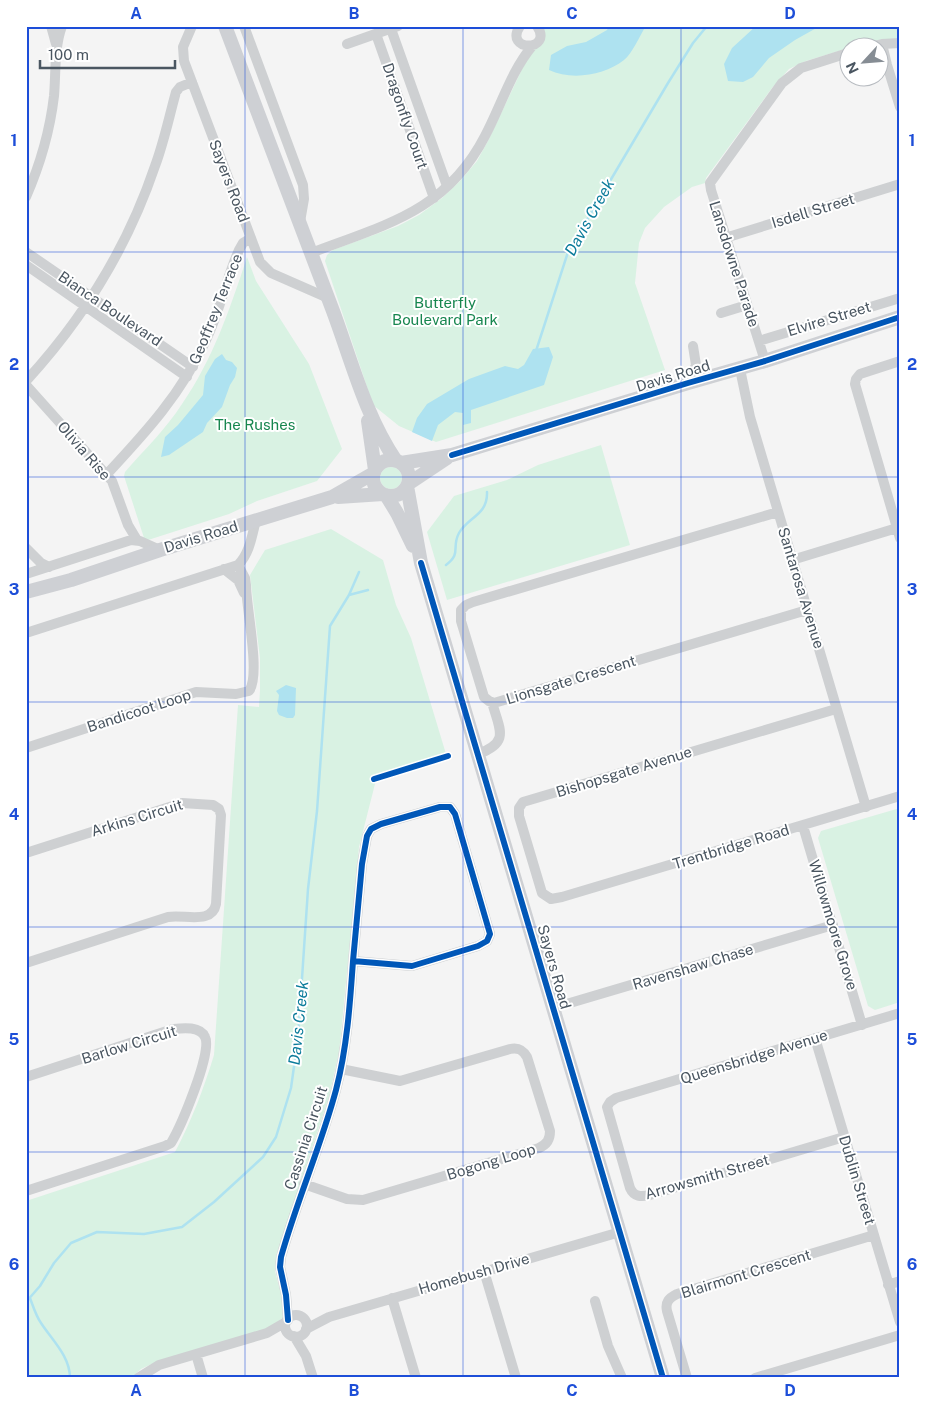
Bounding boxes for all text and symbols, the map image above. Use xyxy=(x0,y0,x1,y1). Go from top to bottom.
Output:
text: A xyxy=(130,4,142,23)
text: B xyxy=(349,4,360,23)
text: C xyxy=(566,4,578,23)
text: D xyxy=(784,4,796,23)
scale bar xyxy=(40,38,175,70)
north arrow xyxy=(838,38,888,88)
text: 100 m xyxy=(48,46,89,63)
text: N xyxy=(843,59,862,76)
street label: Dragonfly Court xyxy=(379,61,432,171)
text: 1 xyxy=(11,131,17,150)
text: 1 xyxy=(909,131,915,150)
street label: Sayers Road xyxy=(206,137,253,224)
water label: Davis Creek xyxy=(561,175,618,259)
street label: Isdell Street xyxy=(769,190,856,231)
street label: Lansdowne Parade xyxy=(706,199,763,329)
street label: Geoffrey Terrace xyxy=(186,251,245,367)
street label: Bianca Boulevard xyxy=(55,268,165,349)
park label: Butterfly Boulevard Park xyxy=(392,294,498,328)
street label: Elvire Street xyxy=(785,298,873,339)
text: 2 xyxy=(9,355,19,374)
text: 2 xyxy=(907,355,917,374)
street label: Davis Road xyxy=(634,356,712,395)
park label: The Rushes xyxy=(215,416,295,433)
street label: Olivia Rise xyxy=(54,418,114,483)
street label: Davis Road xyxy=(162,517,240,556)
street label: Santarosa Avenue xyxy=(775,525,828,651)
text: 3 xyxy=(9,580,19,599)
text: 3 xyxy=(907,580,917,599)
street label: Lionsgate Crescent xyxy=(504,652,638,707)
street label: Bandicoot Loop xyxy=(85,686,193,735)
street label: Bishopsgate Avenue xyxy=(554,743,694,800)
street label: Arkins Circuit xyxy=(89,795,185,840)
text: 4 xyxy=(9,805,20,824)
text: 4 xyxy=(907,805,918,824)
street label: Trentbridge Road xyxy=(671,821,791,872)
street label: Willowmoore Grove xyxy=(806,858,861,992)
street label: Sayers Road xyxy=(534,923,575,1011)
street label: Ravenshaw Chase xyxy=(630,940,755,993)
water label: Davis Creek xyxy=(285,979,312,1066)
street label: Barlow Circuit xyxy=(79,1022,179,1067)
street label: Queensbridge Avenue xyxy=(678,1026,830,1087)
text: 5 xyxy=(9,1030,20,1049)
text: 5 xyxy=(907,1030,918,1049)
street label: Cassinia Circuit xyxy=(281,1084,330,1192)
street label: Dublin Street xyxy=(836,1133,879,1227)
street label: Bogong Loop xyxy=(444,1140,537,1183)
street label: Arrowsmith Street xyxy=(643,1151,771,1202)
street label: Blairmont Crescent xyxy=(679,1246,813,1301)
street label: Homebush Drive xyxy=(416,1250,531,1298)
text: 6 xyxy=(9,1255,19,1274)
text: 6 xyxy=(907,1255,917,1274)
text: A xyxy=(130,1381,142,1400)
text: B xyxy=(349,1381,360,1400)
text: C xyxy=(566,1381,578,1400)
text: D xyxy=(784,1381,796,1400)

